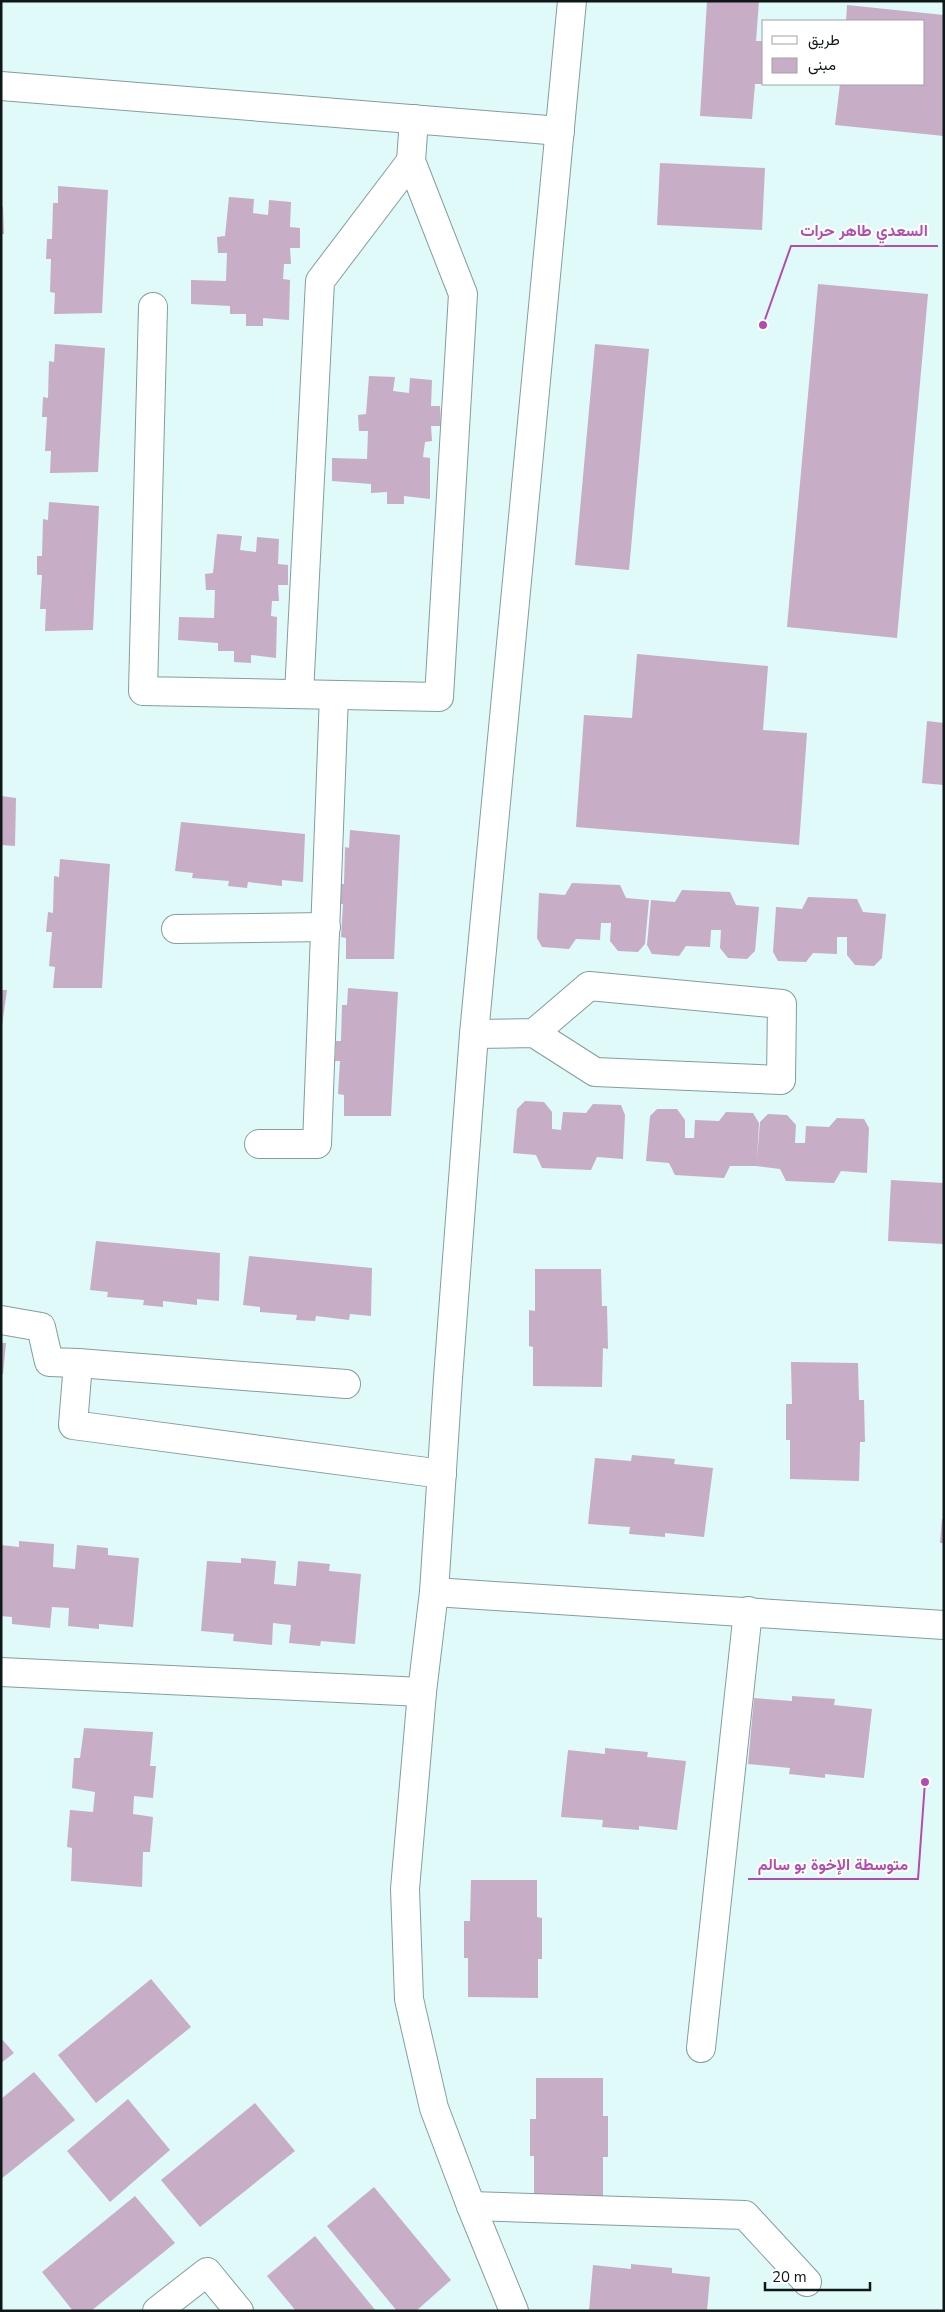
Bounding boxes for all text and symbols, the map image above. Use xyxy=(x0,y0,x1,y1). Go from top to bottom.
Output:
legend xyxy=(762,20,925,85)
text: طريق xyxy=(808,30,840,50)
text: مبنى xyxy=(808,55,836,75)
callout: السعدي طاهر حرات xyxy=(791,215,938,246)
text: السعدي طاهر حرات xyxy=(800,220,928,244)
callout: متوسطة الإخوة بو سالم xyxy=(748,1848,918,1879)
text: متوسطة الإخوة بو سالم xyxy=(758,1854,909,1876)
scale bar xyxy=(765,2260,870,2292)
text: 20 m xyxy=(772,2267,807,2287)

